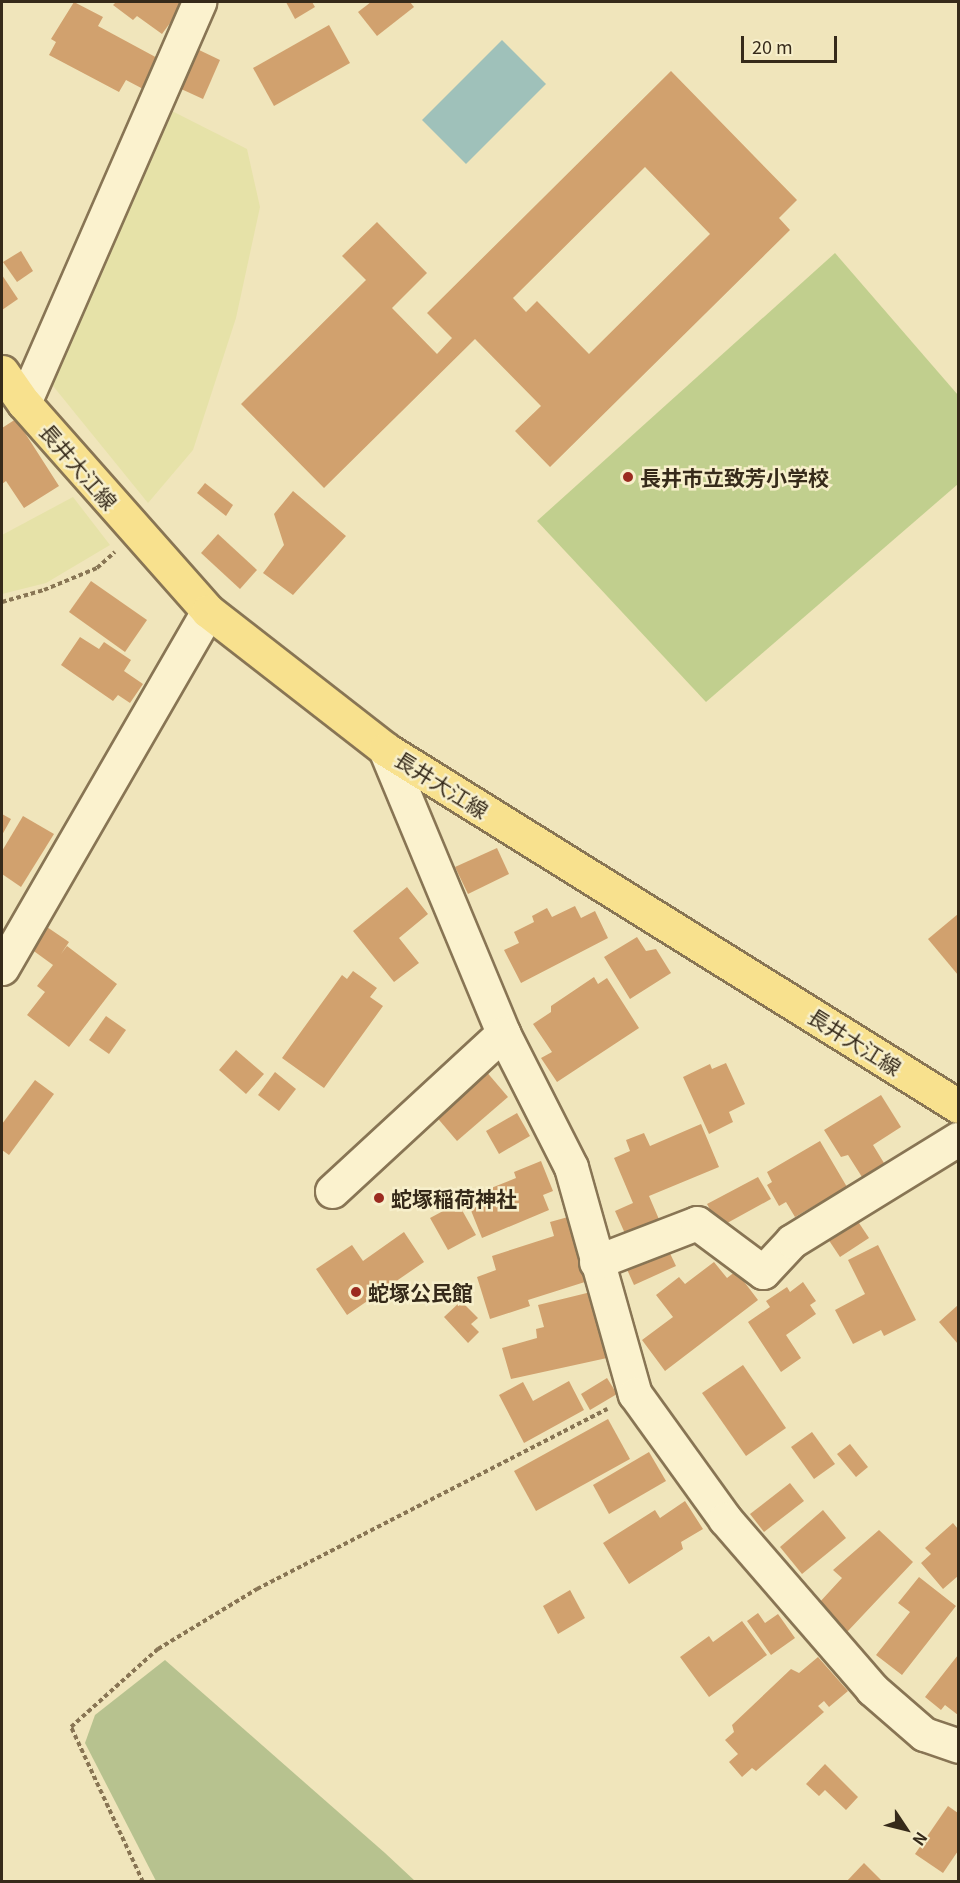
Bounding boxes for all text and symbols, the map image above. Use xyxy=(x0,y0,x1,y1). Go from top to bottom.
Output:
scale bar xyxy=(744,24,840,62)
text: 20 m xyxy=(752,33,793,59)
street label: 長井大江線 xyxy=(35,418,123,514)
place label: 長井市立致芳小学校 xyxy=(640,464,829,490)
marker: 長井市立致芳小学校 xyxy=(621,470,635,484)
street label: 長井大江線 xyxy=(391,745,493,823)
street label: 長井大江線 xyxy=(804,1002,906,1080)
place label: 蛇塚稲荷神社 xyxy=(391,1185,517,1211)
marker: 蛇塚稲荷神社 xyxy=(372,1191,386,1205)
place label: 蛇塚公民館 xyxy=(368,1279,473,1305)
marker: 蛇塚公民館 xyxy=(349,1285,363,1299)
north arrow xyxy=(876,1799,936,1859)
text: N xyxy=(907,1828,934,1851)

